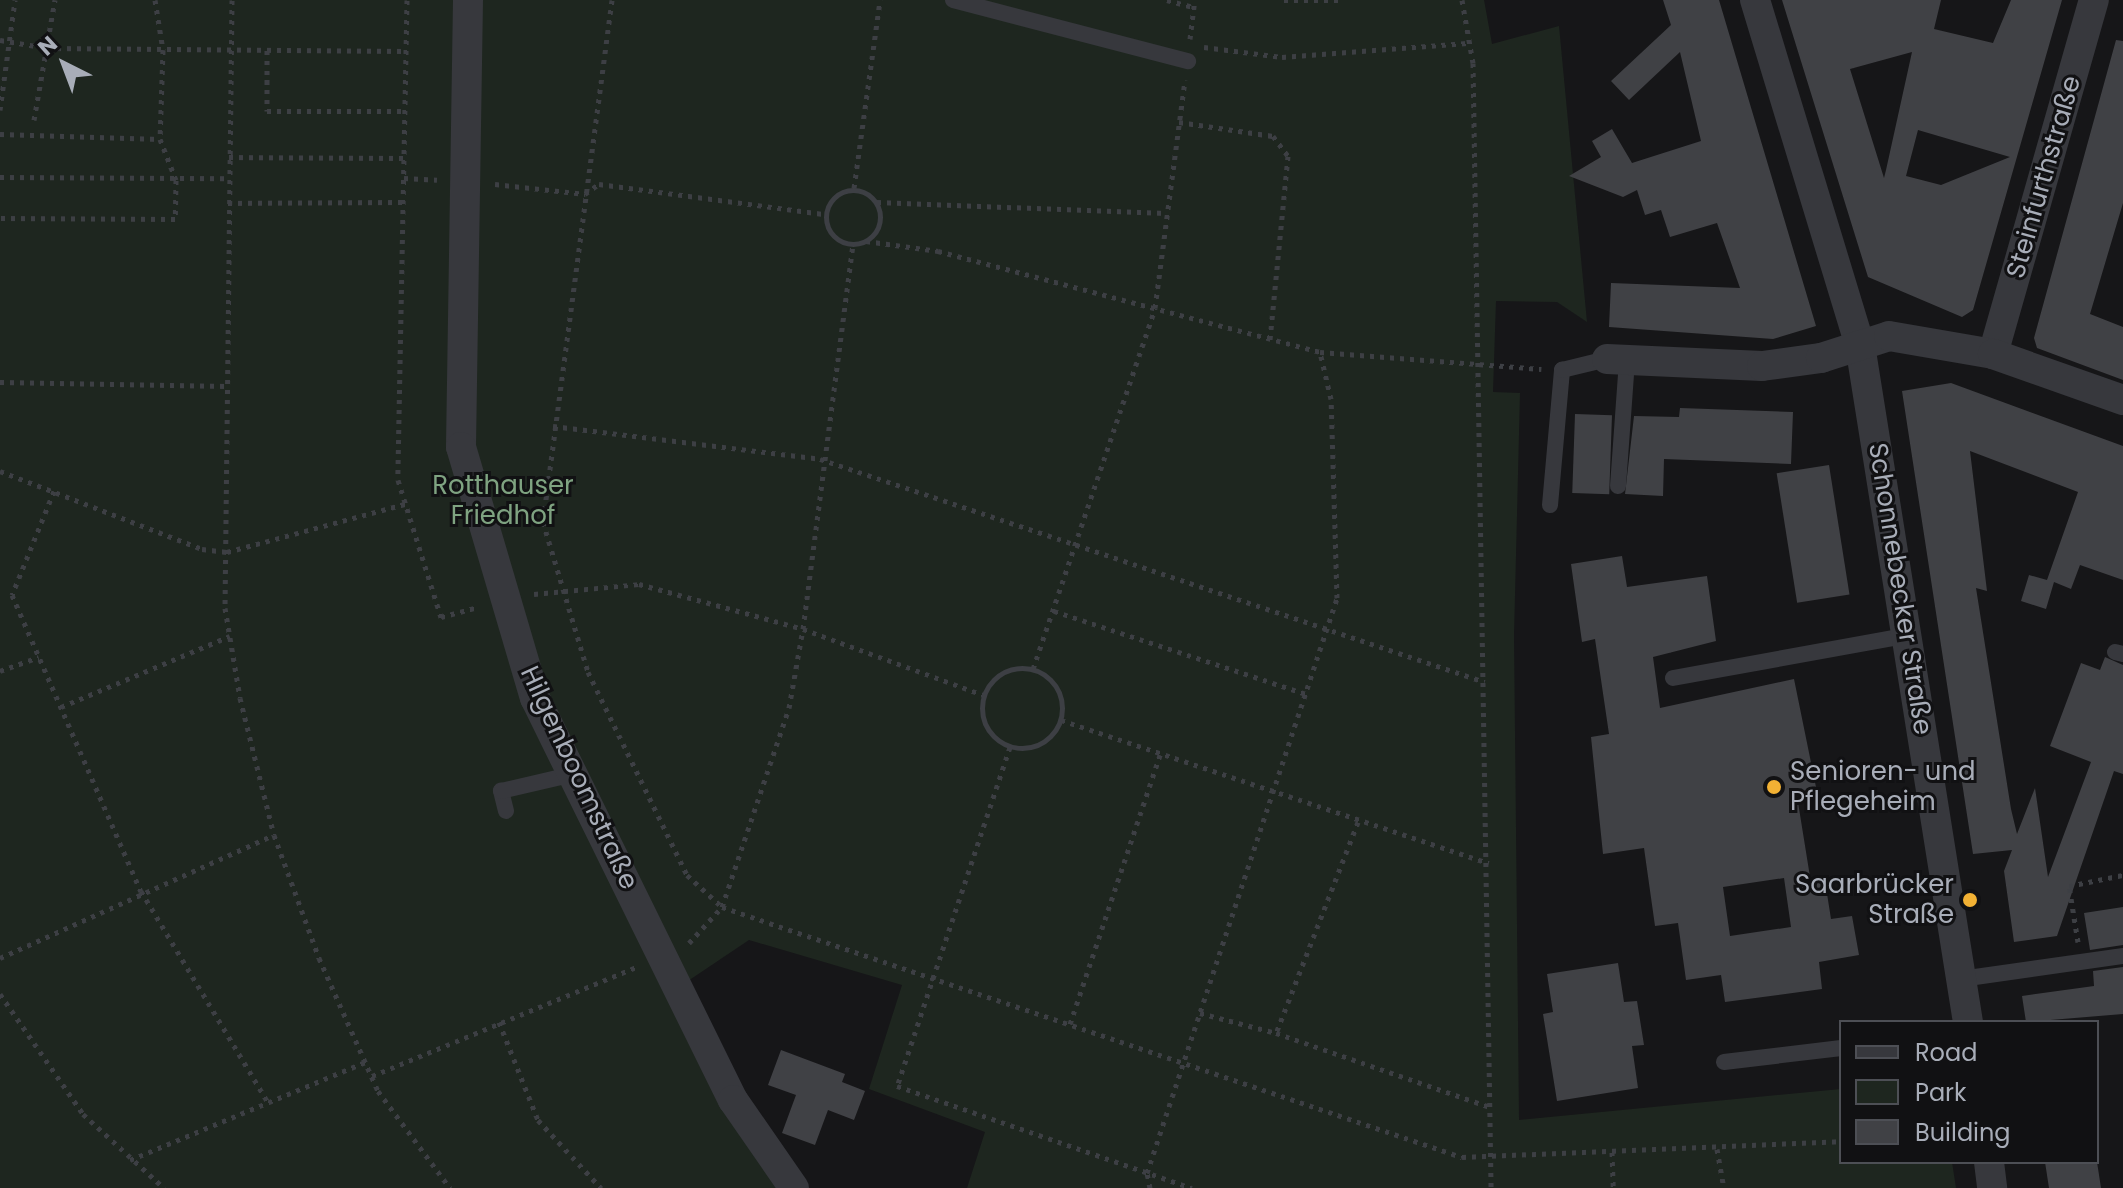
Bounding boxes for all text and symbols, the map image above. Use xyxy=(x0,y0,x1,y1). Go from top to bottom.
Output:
north arrow xyxy=(24,24,104,104)
text: N xyxy=(31,29,64,63)
street label: Steinfurthstraße xyxy=(2000,72,2088,282)
street label: Schonnebecker Straße xyxy=(1862,441,1938,737)
park label: Rotthauser Friedhof xyxy=(432,470,574,532)
street label: Hilgenboomstraße xyxy=(514,661,644,895)
place label: Senioren- und Pflegeheim xyxy=(1790,756,1976,818)
marker: Senioren- und Pflegeheim xyxy=(1765,778,1783,796)
place label: Saarbrücker Straße xyxy=(1795,869,1954,930)
marker: Saarbrücker Straße xyxy=(1961,891,1979,909)
legend xyxy=(1839,1020,2099,1164)
text: Road xyxy=(1915,1036,1977,1069)
text: Park xyxy=(1915,1076,1966,1109)
text: Building xyxy=(1915,1116,2011,1149)

